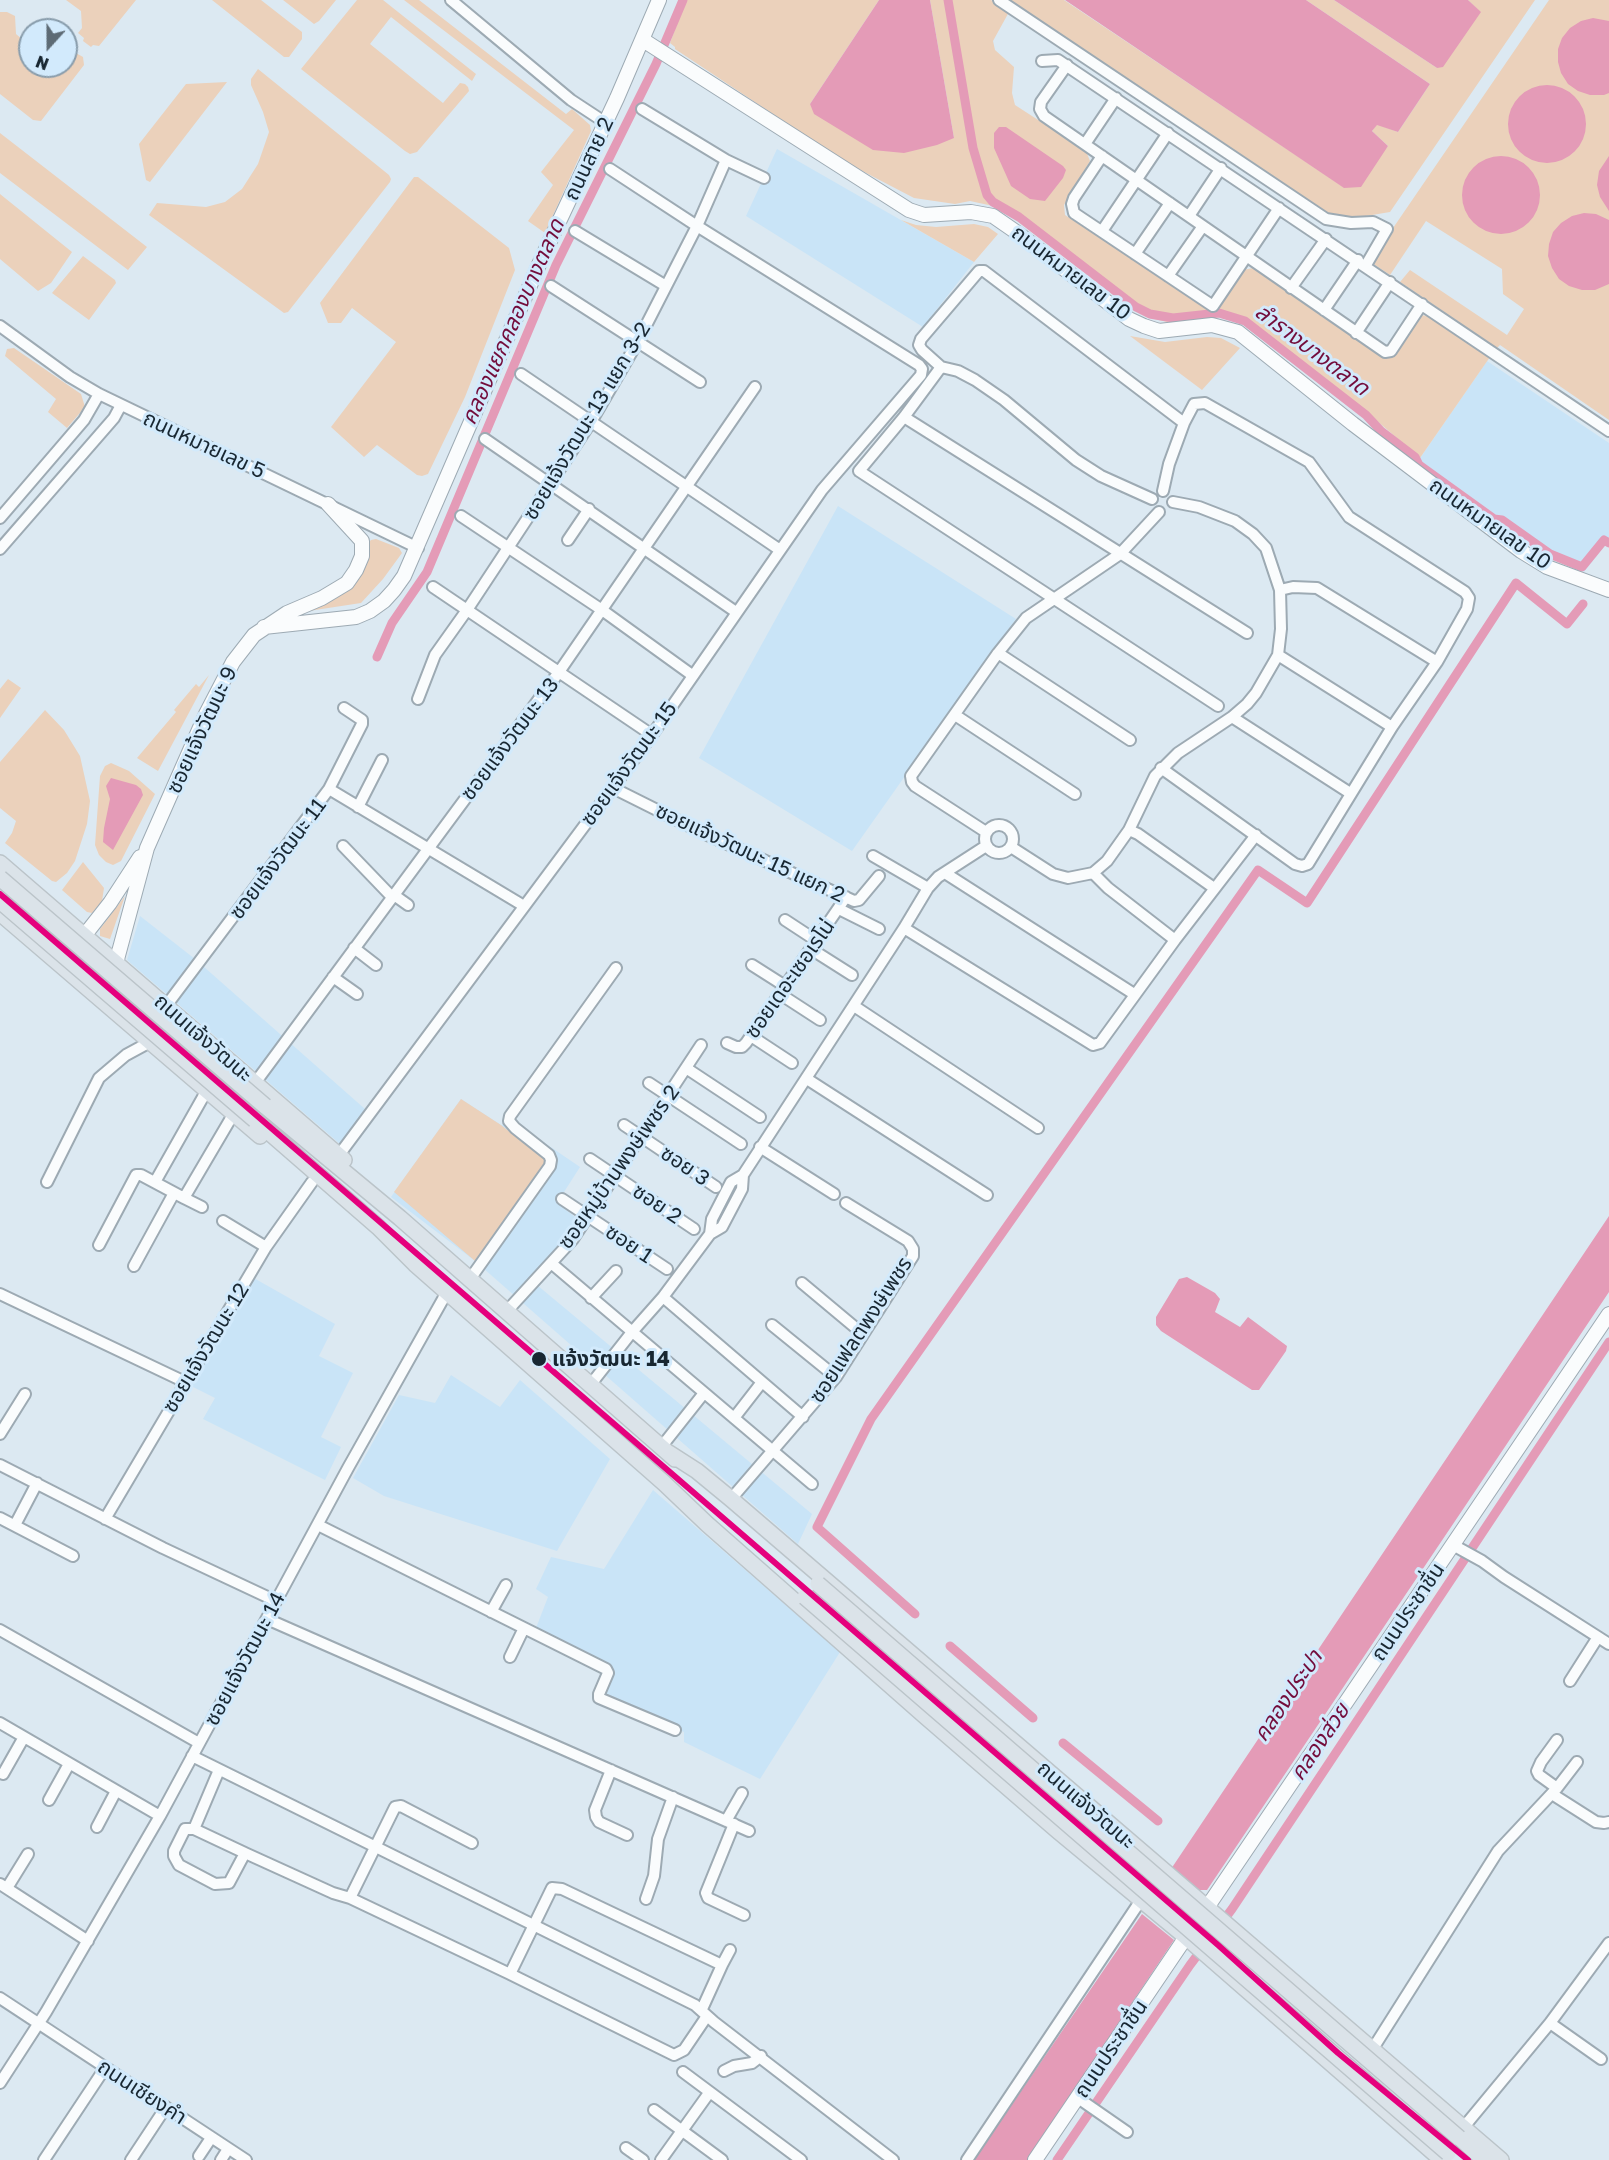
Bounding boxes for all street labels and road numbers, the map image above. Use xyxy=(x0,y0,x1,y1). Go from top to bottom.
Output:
street label: ถนนสาย 2 xyxy=(559,113,619,205)
street label: ถนนหมายเลข 10 xyxy=(1007,220,1135,326)
street label: ซอยแจ้งวัฒนะ 13 แยก 3-2 xyxy=(518,318,656,524)
street label: ถนนหมายเลข 5 xyxy=(139,406,269,484)
street label: ถนนหมายเลข 10 xyxy=(1424,473,1556,575)
street label: ซอยแจ้งวัฒนะ 9 xyxy=(162,663,242,797)
street label: ซอยแจ้งวัฒนะ 13 xyxy=(456,673,564,805)
street label: ซอยแจ้งวัฒนะ 15 xyxy=(576,697,682,831)
street label: ซอยแจ้งวัฒนะ 11 xyxy=(224,794,332,924)
street label: ซอยแจ้งวัฒนะ 15 แยก 2 xyxy=(651,798,849,908)
street label: ซอยเดอะเซอเรโน่ xyxy=(740,915,840,1043)
street label: ถนนแจ้งวัฒนะ xyxy=(149,989,257,1087)
street label: ซอยหมู่บ้านพงษ์เพชร 2 xyxy=(553,1080,685,1254)
street label: ซอย 3 xyxy=(656,1141,714,1191)
street label: ซอย 2 xyxy=(628,1179,686,1229)
street label: ซอย 1 xyxy=(601,1219,657,1269)
street label: ซอยแฟลตพงษ์เพชร xyxy=(804,1252,918,1408)
street label: ซอยแจ้งวัฒนะ 12 xyxy=(157,1279,255,1417)
street label: ถนนประชาชื่น xyxy=(1366,1558,1450,1666)
street label: ซอยแจ้งวัฒนะ 14 xyxy=(199,1588,291,1730)
street label: ถนนแจ้งวัฒนะ xyxy=(1032,1756,1140,1854)
street label: ถนนประชาชื่น xyxy=(1069,1995,1153,2103)
street label: ถนนเชียงคำ xyxy=(93,2054,191,2130)

